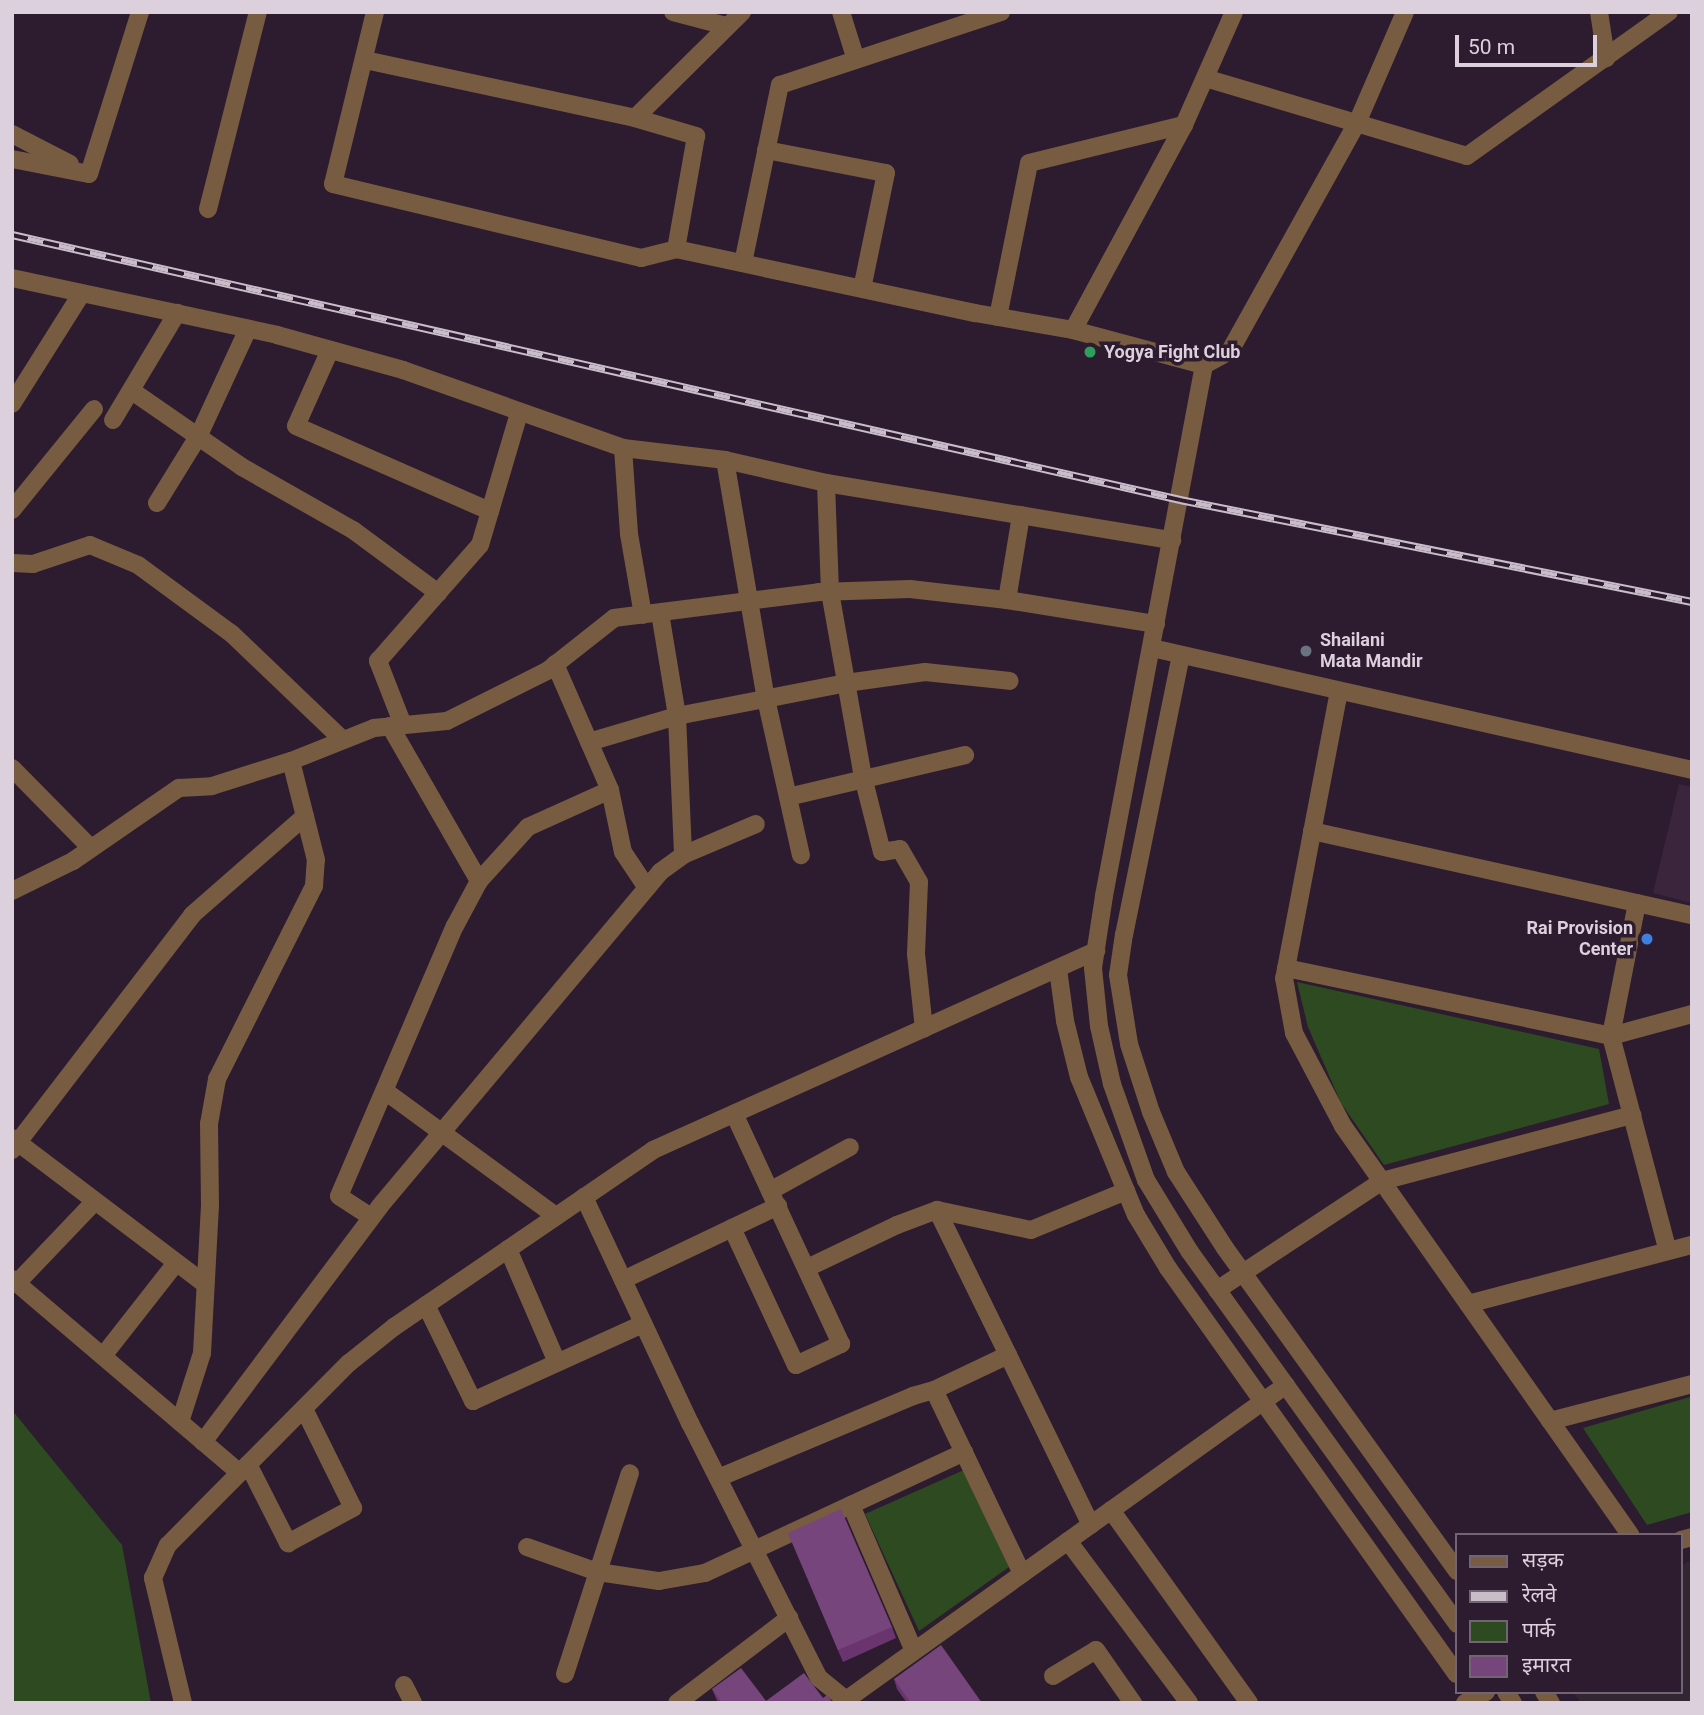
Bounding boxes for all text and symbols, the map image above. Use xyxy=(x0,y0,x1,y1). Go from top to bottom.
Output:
scale bar xyxy=(1459,21,1601,65)
text: 50 m xyxy=(1468,35,1515,59)
place label: Yogya Fight Club xyxy=(1104,341,1240,363)
marker: Yogya Fight Club xyxy=(1082,344,1098,360)
place label: Shailani Mata Mandir xyxy=(1320,630,1423,672)
marker: Shailani Mata Mandir xyxy=(1298,643,1314,659)
place label: Rai Provision Center xyxy=(1527,918,1633,960)
marker: Rai Provision Center xyxy=(1639,931,1655,947)
legend xyxy=(1456,1533,1683,1694)
text: सड़क xyxy=(1522,1548,1564,1572)
text: रेलवे xyxy=(1522,1583,1557,1607)
text: पार्क xyxy=(1522,1618,1556,1642)
text: इमारत xyxy=(1522,1653,1571,1677)

